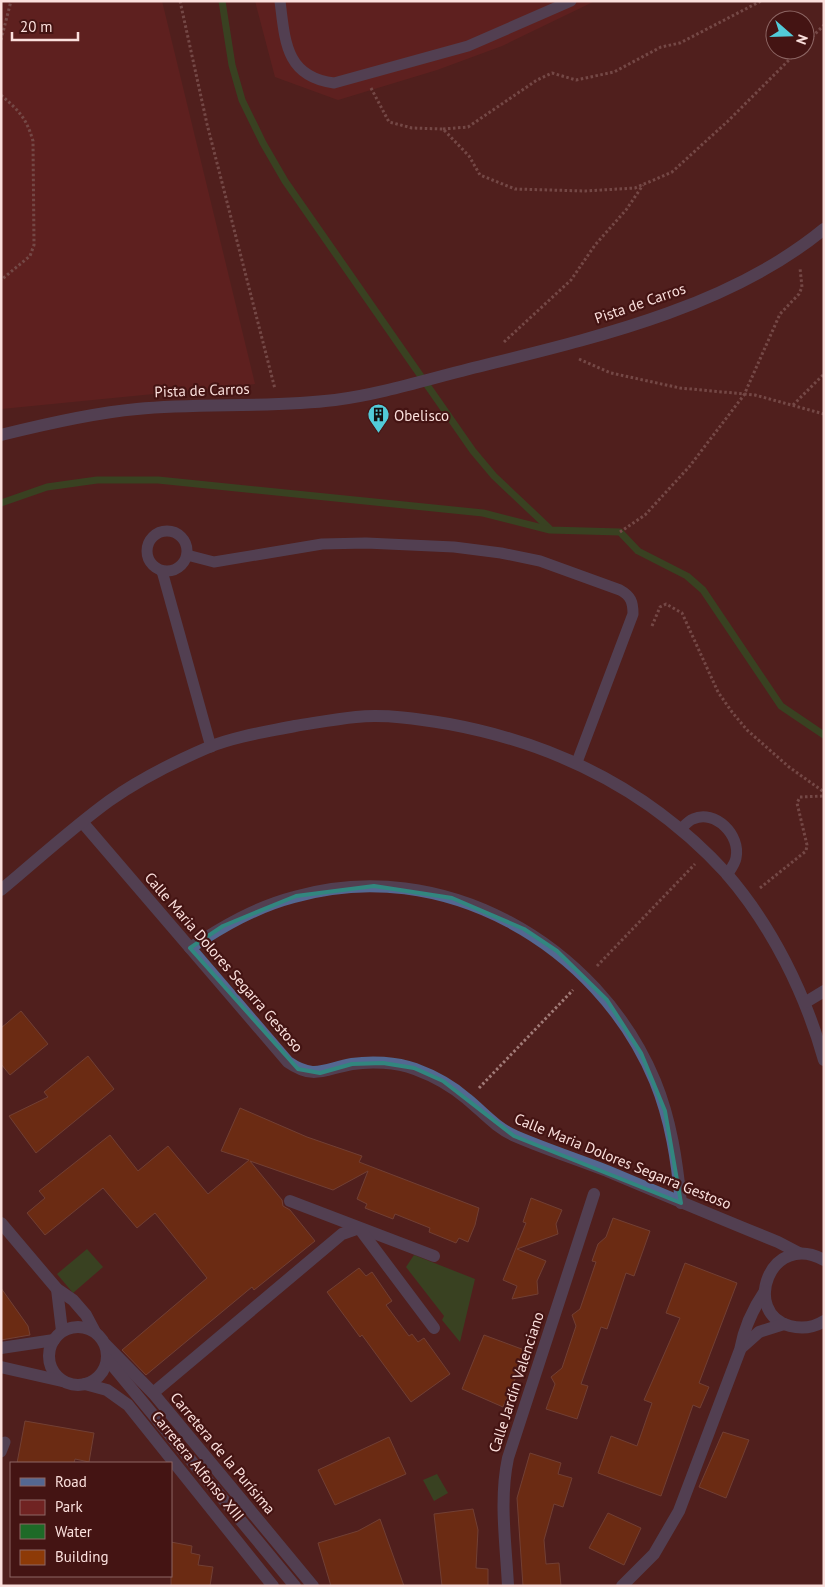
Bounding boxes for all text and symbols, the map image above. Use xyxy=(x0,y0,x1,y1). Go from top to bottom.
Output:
scale bar xyxy=(12,10,79,42)
north arrow xyxy=(765,10,815,60)
text: 20 m xyxy=(20,17,53,36)
text: N xyxy=(792,32,812,47)
street label: Pista de Carros xyxy=(592,279,688,327)
street label: Pista de Carros xyxy=(154,379,250,401)
building icon: Obelisco xyxy=(366,403,390,434)
place label: Obelisco xyxy=(394,406,449,425)
street label: Calle Maria Dolores Segarra Gestoso xyxy=(141,868,307,1056)
street label: Calle Maria Dolores Segarra Gestoso xyxy=(512,1109,734,1213)
street label: Calle Jardín Valenciano xyxy=(484,1309,548,1455)
street label: Carretera de la Purísima xyxy=(166,1388,280,1518)
street label: Carretera Alfonso XIII xyxy=(148,1407,248,1525)
legend xyxy=(10,1462,172,1577)
text: Road xyxy=(55,1472,87,1491)
text: Park xyxy=(55,1497,83,1516)
text: Water xyxy=(55,1522,92,1541)
text: Building xyxy=(55,1547,109,1566)

